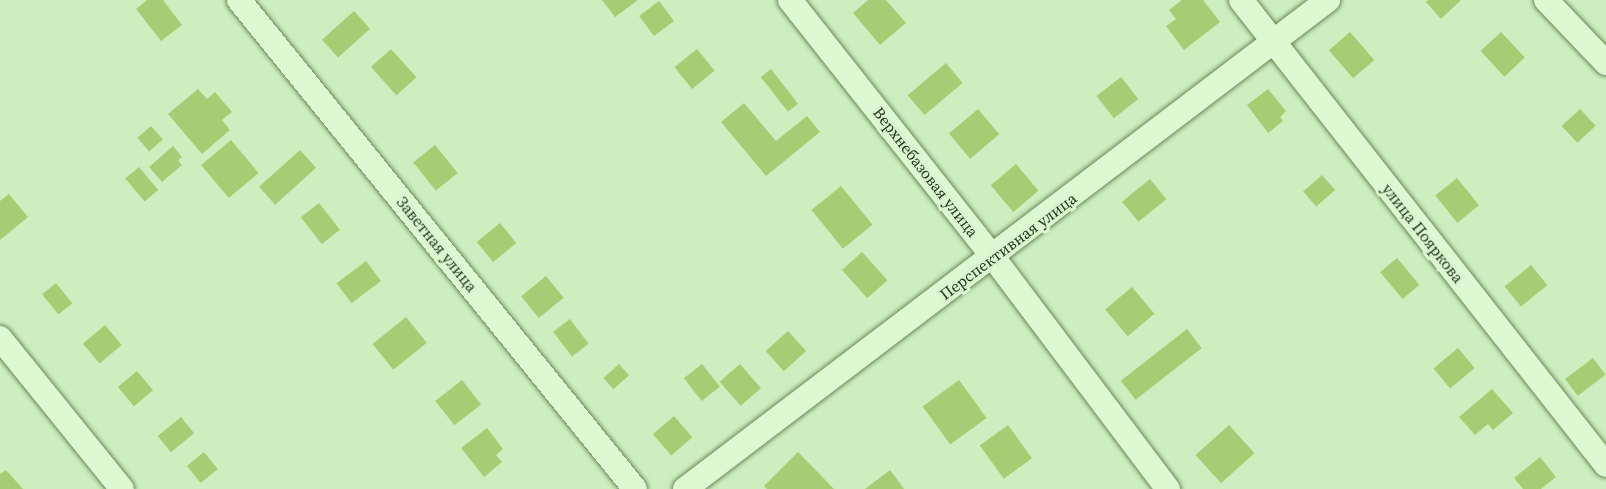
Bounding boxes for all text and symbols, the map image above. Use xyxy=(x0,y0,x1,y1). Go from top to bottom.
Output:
street label: Верхнебазовая улица xyxy=(869,103,983,241)
street label: улица Пояркова xyxy=(1378,179,1468,287)
street label: Перспективная улица xyxy=(936,188,1080,304)
street label: Заветная улица xyxy=(393,192,481,296)

